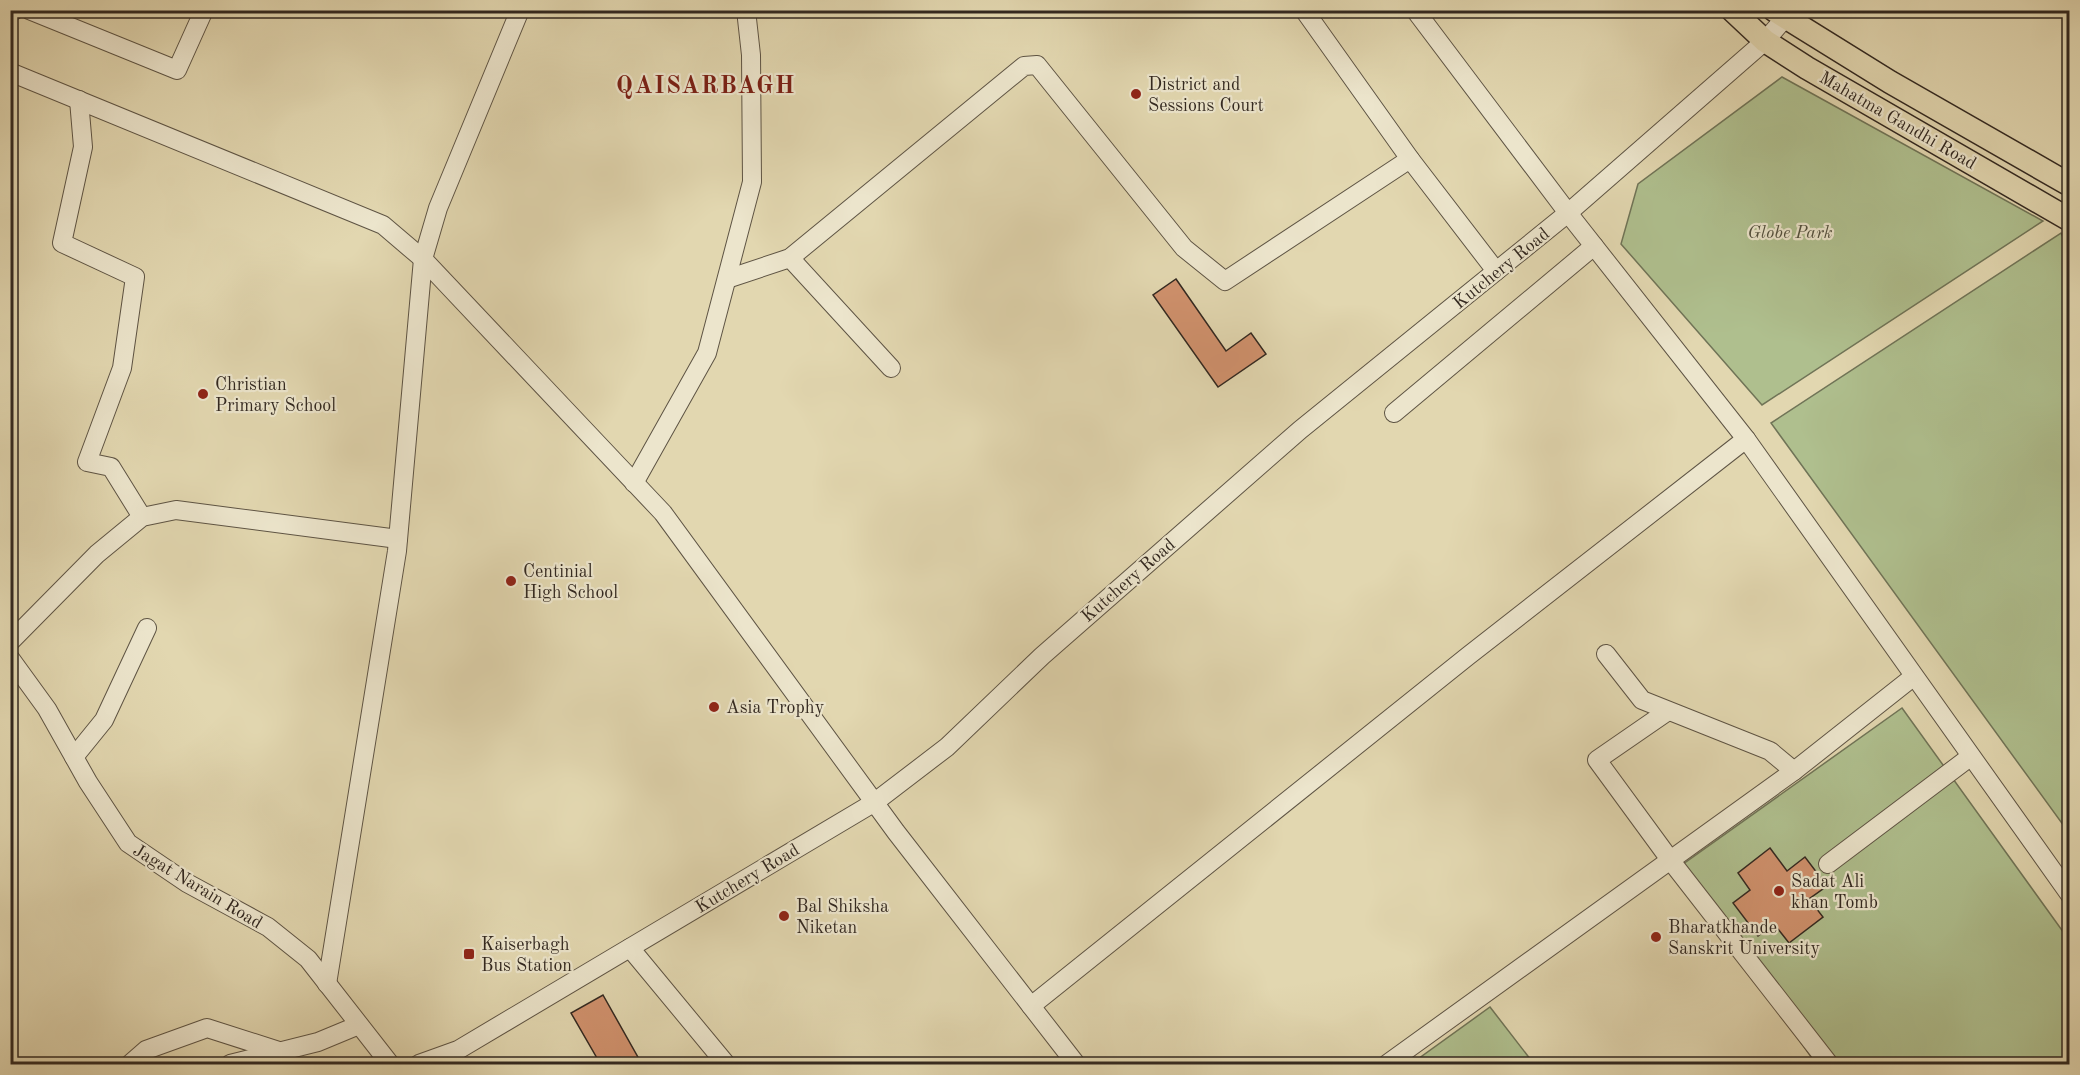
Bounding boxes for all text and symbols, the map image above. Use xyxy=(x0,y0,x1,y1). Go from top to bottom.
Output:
street label: Mahatma Gandhi Road xyxy=(1816,69,1979,173)
district label: QAISARBAGH xyxy=(616,75,796,99)
place label: District and Sessions Court xyxy=(1148,76,1264,115)
marker: District and Sessions Court xyxy=(1129,87,1143,101)
park label: Globe Park xyxy=(1747,224,1833,242)
street label: Kutchery Road xyxy=(1450,225,1553,313)
place label: Christian Primary School xyxy=(215,376,336,415)
marker: Christian Primary School xyxy=(196,387,210,401)
street label: Kutchery Road xyxy=(1078,535,1179,626)
place label: Centinial High School xyxy=(523,563,618,602)
marker: Centinial High School xyxy=(504,574,518,588)
place label: Asia Trophy xyxy=(726,699,825,717)
marker: Asia Trophy xyxy=(707,700,721,714)
street label: Jagat Narain Road xyxy=(130,841,265,933)
street label: Kutchery Road xyxy=(693,841,803,917)
place label: Sadat Ali khan Tomb xyxy=(1791,873,1878,912)
marker: Sadat Ali khan Tomb xyxy=(1772,884,1786,898)
place label: Bal Shiksha Niketan xyxy=(796,898,889,937)
marker: Bal Shiksha Niketan xyxy=(777,909,791,923)
place label: Bharatkhande Sanskrit University xyxy=(1668,919,1820,958)
marker: Bharatkhande Sanskrit University xyxy=(1649,930,1663,944)
place label: Kaiserbagh Bus Station xyxy=(481,936,572,975)
marker: Kaiserbagh Bus Station xyxy=(462,947,476,961)

